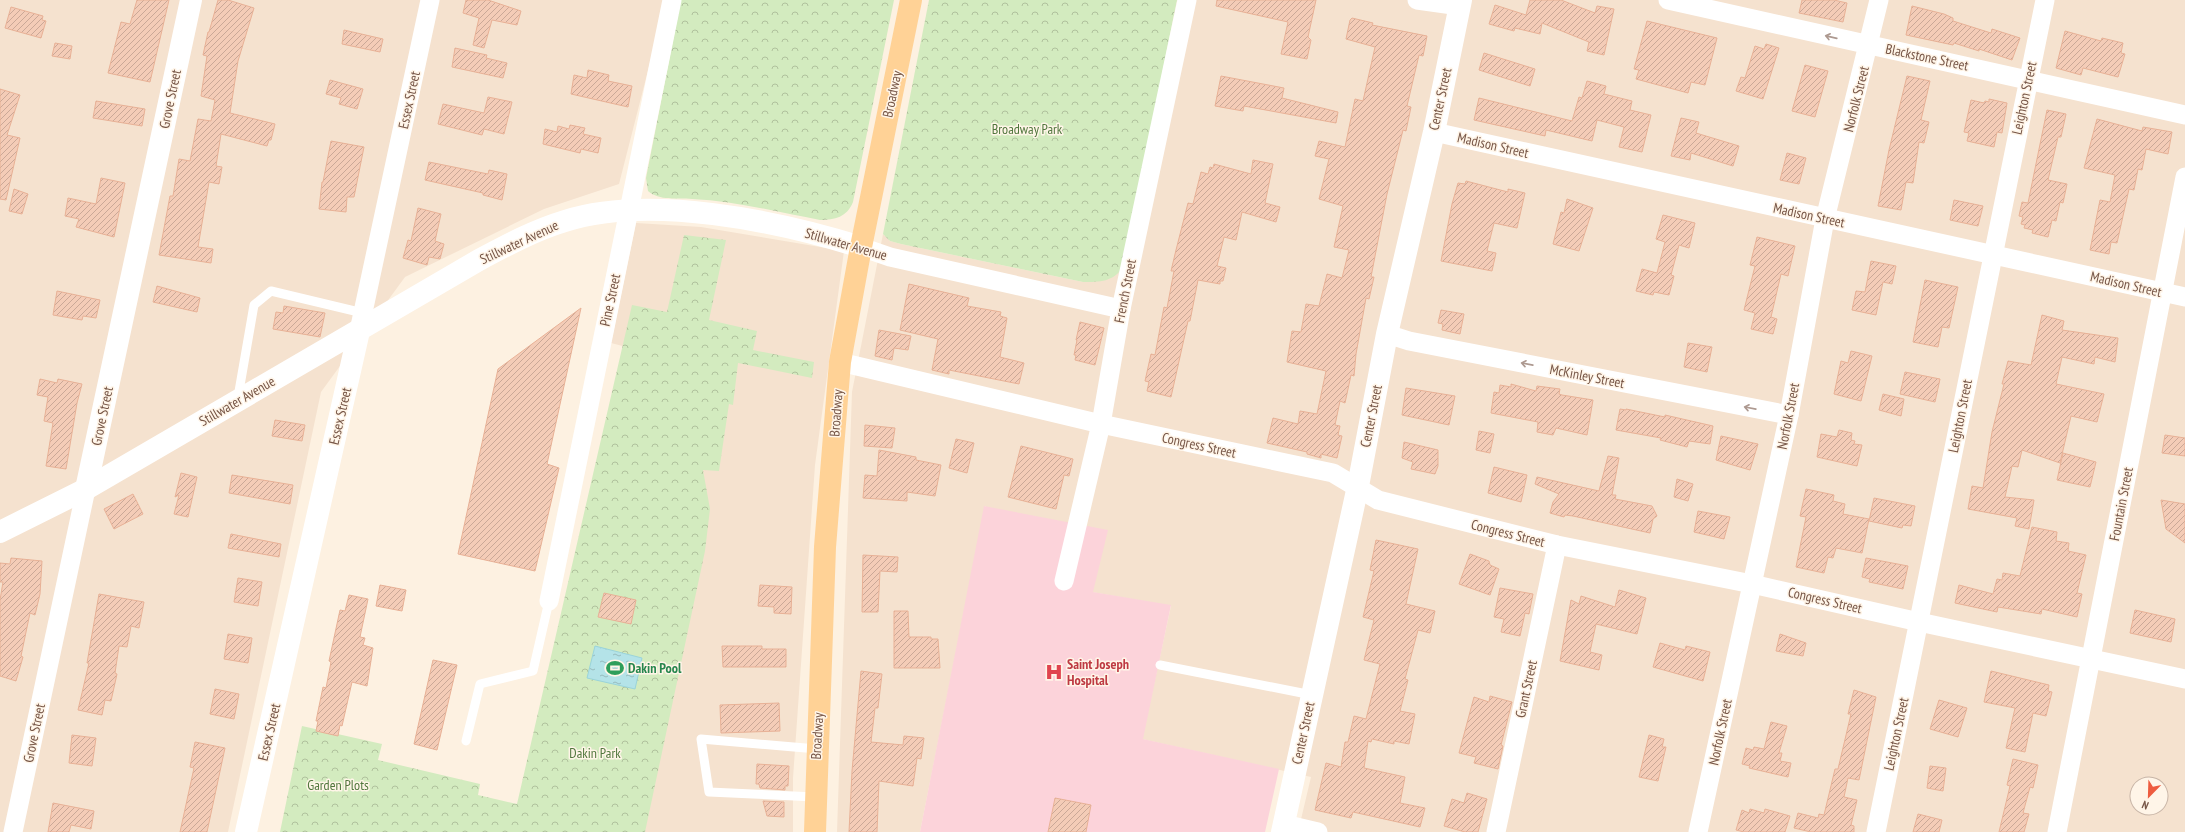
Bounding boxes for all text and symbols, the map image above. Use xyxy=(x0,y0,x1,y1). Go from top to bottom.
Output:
one-way arrow xyxy=(1825,32,1838,40)
street label: Blackstone Street xyxy=(1884,39,1970,75)
street label: Leighton Street xyxy=(2007,60,2041,136)
street label: Norfolk Street xyxy=(1839,64,1873,134)
street label: Center Street xyxy=(1425,66,1455,132)
street label: Grove Street xyxy=(155,68,185,130)
street label: Broadway xyxy=(878,68,906,119)
street label: Essex Street xyxy=(394,69,424,130)
park label: Broadway Park xyxy=(992,120,1063,138)
street label: Madison Street xyxy=(1456,128,1530,162)
street label: Madison Street xyxy=(1772,199,1846,231)
street label: Stillwater Avenue xyxy=(477,216,561,268)
street label: Stillwater Avenue xyxy=(803,224,889,264)
street label: French Street xyxy=(1110,257,1140,324)
street label: Madison Street xyxy=(2089,267,2163,301)
street label: Pine Street xyxy=(596,272,624,328)
one-way arrow xyxy=(1520,360,1533,368)
street label: McKinley Street xyxy=(1548,360,1626,392)
street label: Stillwater Avenue xyxy=(196,372,278,430)
street label: Leighton Street xyxy=(1944,378,1976,454)
street label: Norfolk Street xyxy=(1773,381,1803,451)
street label: Center Street xyxy=(1356,383,1386,449)
street label: Grove Street xyxy=(87,385,117,447)
street label: Essex Street xyxy=(325,385,355,446)
street label: Broadway xyxy=(825,388,847,437)
one-way arrow xyxy=(1744,403,1757,411)
street label: Congress Street xyxy=(1160,428,1238,462)
street label: Fountain Street xyxy=(2105,466,2137,542)
street label: Congress Street xyxy=(1469,515,1547,551)
street label: Congress Street xyxy=(1786,583,1864,617)
place label: Saint Joseph Hospital xyxy=(1067,655,1129,689)
sports icon: Dakin Pool xyxy=(605,658,625,678)
street label: Grant Street xyxy=(1511,658,1541,719)
place label: Dakin Pool xyxy=(628,659,682,677)
hospital icon: Saint Joseph Hospital xyxy=(1044,662,1064,682)
street label: Leighton Street xyxy=(1879,696,1913,772)
street label: Norfolk Street xyxy=(1704,697,1736,767)
street label: Center Street xyxy=(1288,700,1318,766)
street label: Essex Street xyxy=(254,701,284,762)
street label: Grove Street xyxy=(19,702,49,764)
street label: Broadway xyxy=(807,711,827,760)
park label: Dakin Park xyxy=(569,744,621,762)
park label: Garden Plots xyxy=(307,776,369,794)
north arrow xyxy=(2129,776,2169,816)
text: N xyxy=(2140,798,2151,813)

